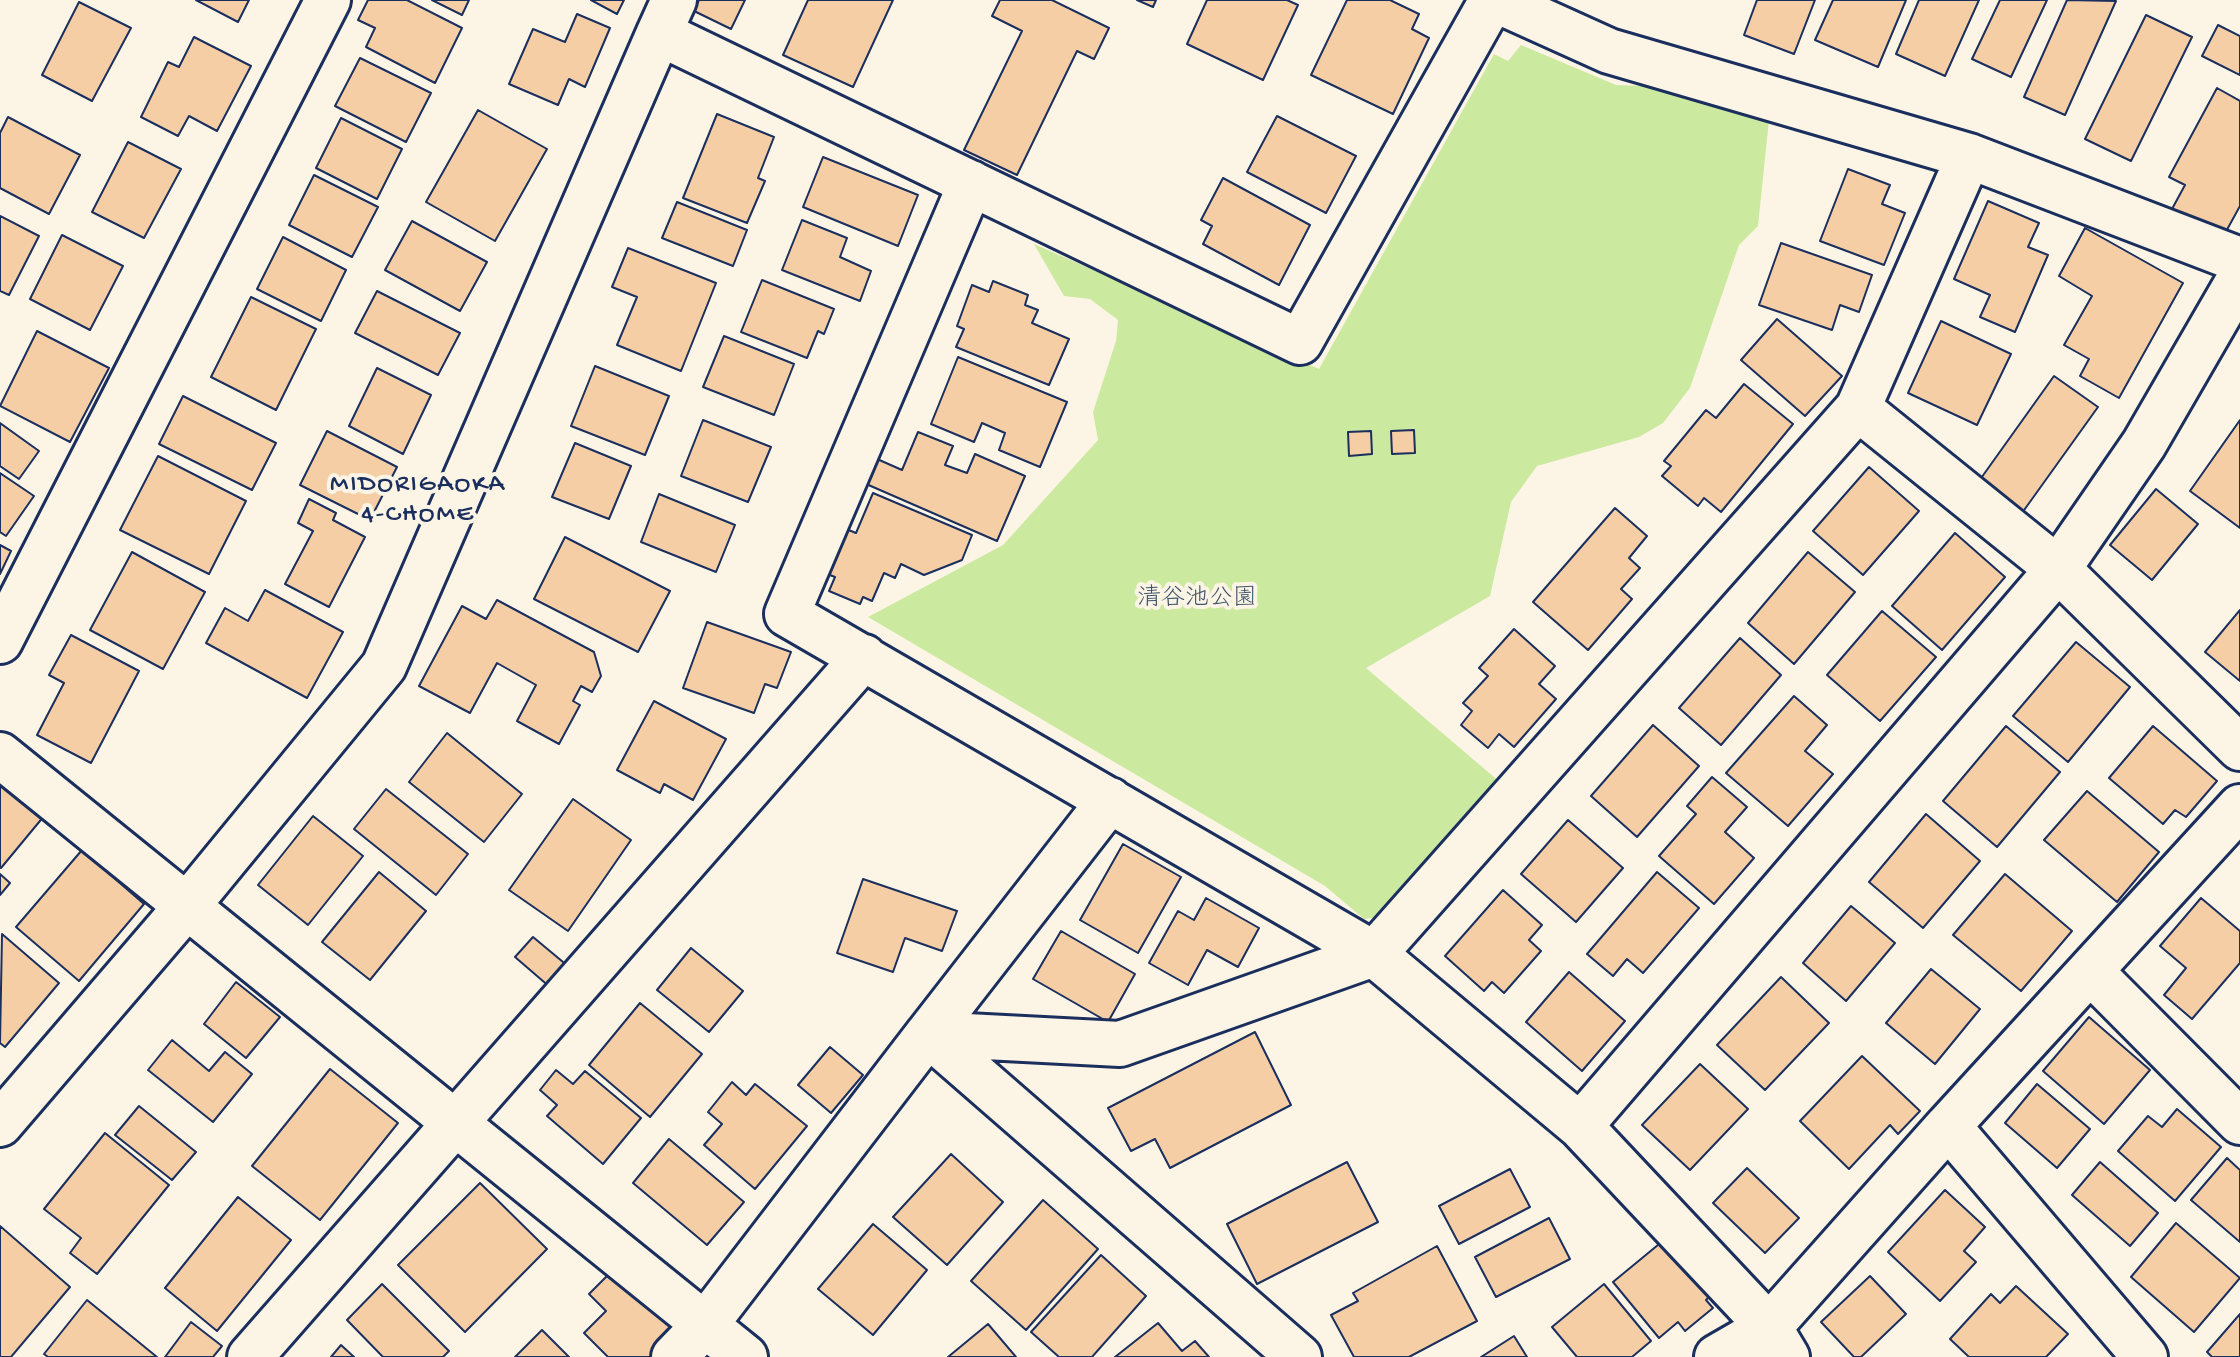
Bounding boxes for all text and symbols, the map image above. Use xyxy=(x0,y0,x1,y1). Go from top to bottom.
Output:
district label: MIDORIGAOKA 4-CHOME xyxy=(330,470,506,532)
park label: 清谷池公園 xyxy=(1137,586,1257,614)

